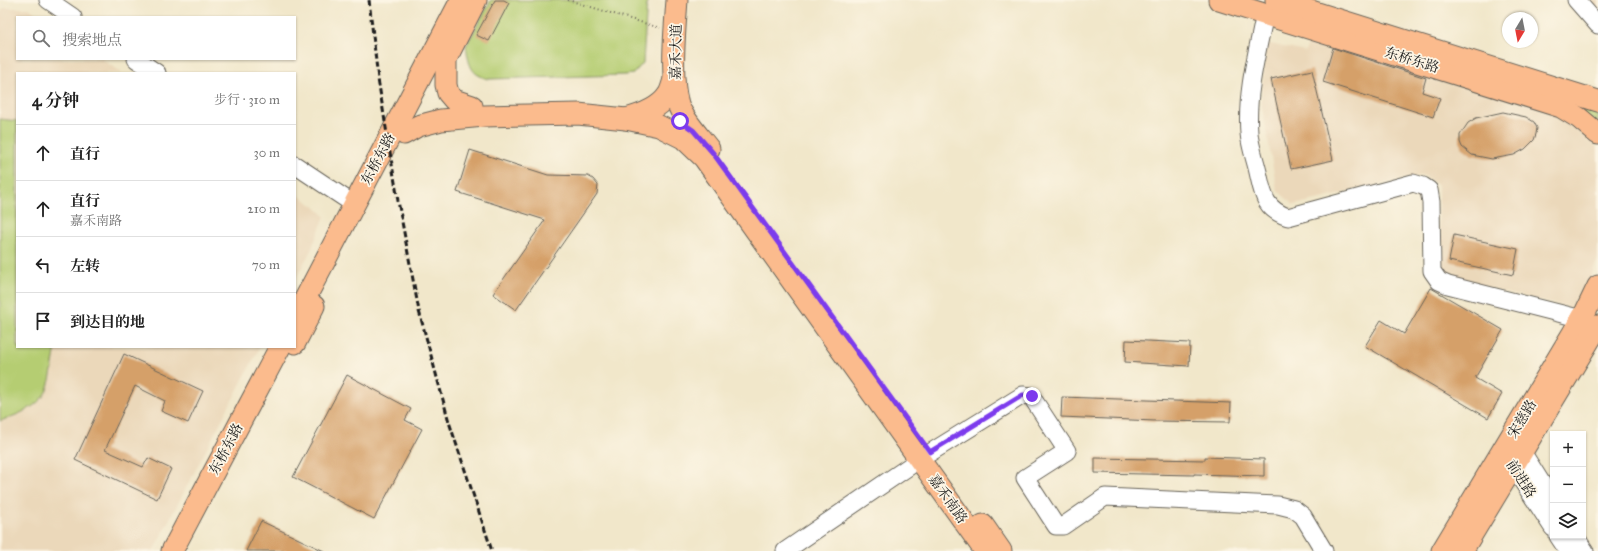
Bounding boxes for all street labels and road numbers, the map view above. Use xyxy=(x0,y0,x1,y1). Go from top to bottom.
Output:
street label: 嘉禾大道 xyxy=(667,24,685,80)
street label: 东桥东路 xyxy=(1383,44,1441,76)
street label: 东桥东路 xyxy=(357,130,399,188)
street label: 宋慈路 xyxy=(1504,397,1540,441)
street label: 东桥东路 xyxy=(205,420,247,478)
street label: 前进路 xyxy=(1502,457,1540,501)
street label: 嘉禾南路 xyxy=(925,471,971,527)

